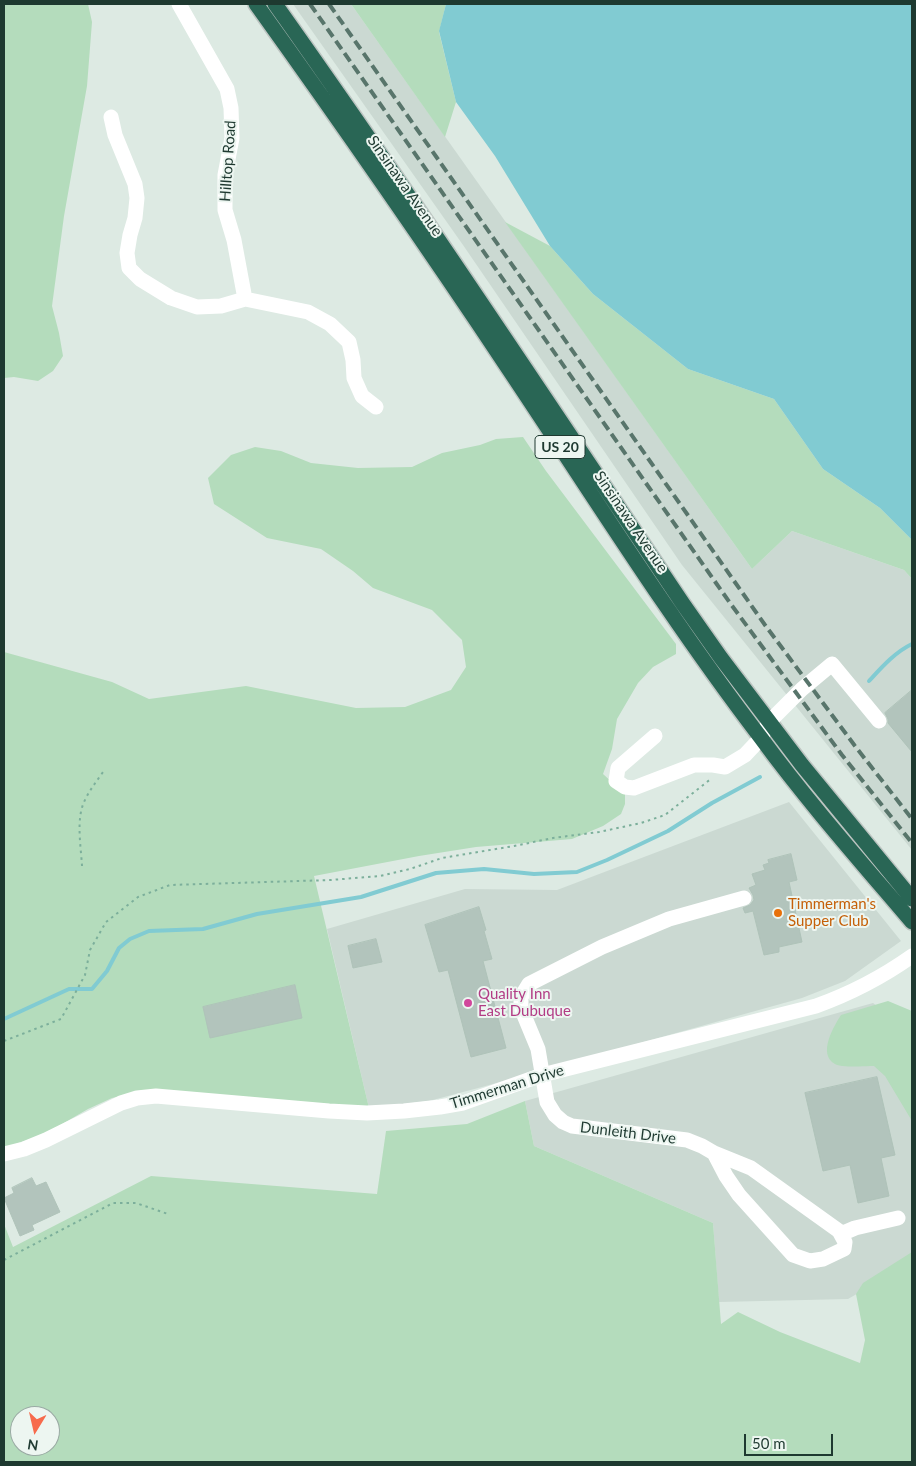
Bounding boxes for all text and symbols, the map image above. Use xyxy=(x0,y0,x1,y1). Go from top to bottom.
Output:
street label: Hilltop Road xyxy=(216,120,240,202)
street label: Sinsinawa Avenue xyxy=(364,132,446,240)
road number: US 20 xyxy=(535,436,585,458)
street label: Sinsinawa Avenue xyxy=(590,468,672,576)
place label: Timmerman's Supper Club xyxy=(788,895,876,930)
marker: Timmerman's Supper Club xyxy=(772,907,784,919)
place label: Quality Inn East Dubuque xyxy=(478,985,571,1020)
marker: Quality Inn East Dubuque xyxy=(462,997,474,1009)
street label: Timmerman Drive xyxy=(448,1061,566,1113)
street label: Dunleith Drive xyxy=(579,1118,677,1148)
north arrow xyxy=(10,1406,60,1456)
scale bar xyxy=(746,1424,835,1456)
text: 50 m xyxy=(752,1434,786,1452)
text: N xyxy=(26,1436,39,1455)

